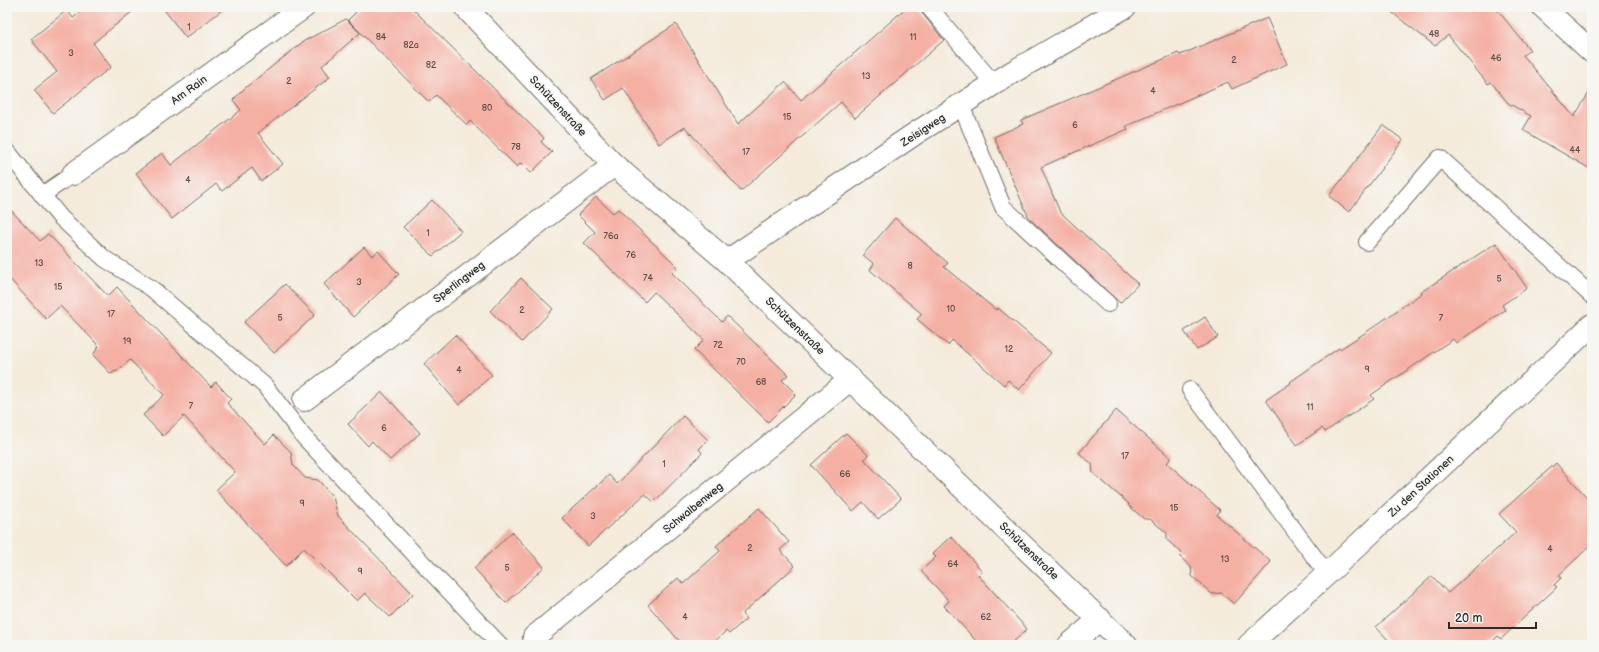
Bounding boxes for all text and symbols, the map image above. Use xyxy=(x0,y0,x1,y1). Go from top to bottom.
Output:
house number: 1 xyxy=(187,22,191,33)
house number: 48 xyxy=(1429,29,1439,40)
house number: 84 xyxy=(376,32,387,43)
house number: 11 xyxy=(910,32,916,43)
house number: 82a xyxy=(403,40,419,51)
house number: 3 xyxy=(68,48,74,59)
house number: 46 xyxy=(1491,53,1502,64)
house number: 2 xyxy=(1231,55,1237,66)
house number: 82 xyxy=(426,60,437,71)
house number: 13 xyxy=(861,71,871,82)
street label: Am Rain xyxy=(168,73,210,107)
street label: Schützenstraße xyxy=(527,73,589,139)
house number: 2 xyxy=(286,76,292,87)
house number: 4 xyxy=(1150,86,1156,97)
house number: 80 xyxy=(482,103,492,114)
street label: Zeisigweg xyxy=(897,111,948,150)
house number: 15 xyxy=(783,112,791,123)
house number: 6 xyxy=(1072,120,1078,131)
house number: 78 xyxy=(511,142,521,153)
house number: 44 xyxy=(1570,145,1581,156)
house number: 17 xyxy=(742,147,751,158)
house number: 4 xyxy=(185,175,191,186)
house number: 1 xyxy=(426,228,430,239)
house number: 76a xyxy=(603,231,619,242)
house number: 76 xyxy=(626,250,636,261)
house number: 13 xyxy=(34,258,44,269)
street label: Sperlingweg xyxy=(431,258,487,306)
house number: 8 xyxy=(907,261,913,272)
house number: 74 xyxy=(643,273,653,284)
house number: 5 xyxy=(1496,274,1502,285)
house number: 3 xyxy=(356,277,362,288)
house number: 15 xyxy=(54,282,62,293)
street label: Schützenstraße xyxy=(763,294,828,358)
house number: 10 xyxy=(947,304,955,315)
house number: 2 xyxy=(519,305,525,316)
house number: 17 xyxy=(107,309,116,320)
house number: 5 xyxy=(277,313,283,324)
house number: 7 xyxy=(1439,313,1444,324)
house number: 19 xyxy=(123,336,131,347)
house number: 72 xyxy=(713,340,724,351)
house number: 12 xyxy=(1005,344,1014,355)
house number: 70 xyxy=(736,357,746,368)
house number: 9 xyxy=(1364,364,1370,375)
house number: 4 xyxy=(456,365,462,376)
house number: 68 xyxy=(756,377,766,388)
house number: 7 xyxy=(189,401,194,412)
house number: 11 xyxy=(1307,402,1313,413)
house number: 6 xyxy=(381,423,387,434)
house number: 17 xyxy=(1121,451,1130,462)
street label: Zu den Stationen xyxy=(1385,452,1456,520)
house number: 1 xyxy=(662,459,666,470)
house number: 66 xyxy=(840,469,851,480)
street label: Schwalbenweg xyxy=(660,480,726,536)
house number: 9 xyxy=(299,498,305,509)
house number: 15 xyxy=(1170,503,1178,514)
house number: 3 xyxy=(590,511,596,522)
street label: Schützenstraße xyxy=(997,519,1062,583)
house number: 2 xyxy=(747,543,753,554)
house number: 4 xyxy=(1547,544,1553,555)
house number: 13 xyxy=(1220,554,1230,565)
house number: 64 xyxy=(948,559,959,570)
house number: 5 xyxy=(504,563,510,574)
house number: 9 xyxy=(357,566,363,577)
scale bar xyxy=(1449,604,1536,630)
text: 20 m xyxy=(1455,611,1482,626)
house number: 4 xyxy=(682,612,688,623)
house number: 62 xyxy=(981,612,992,623)

